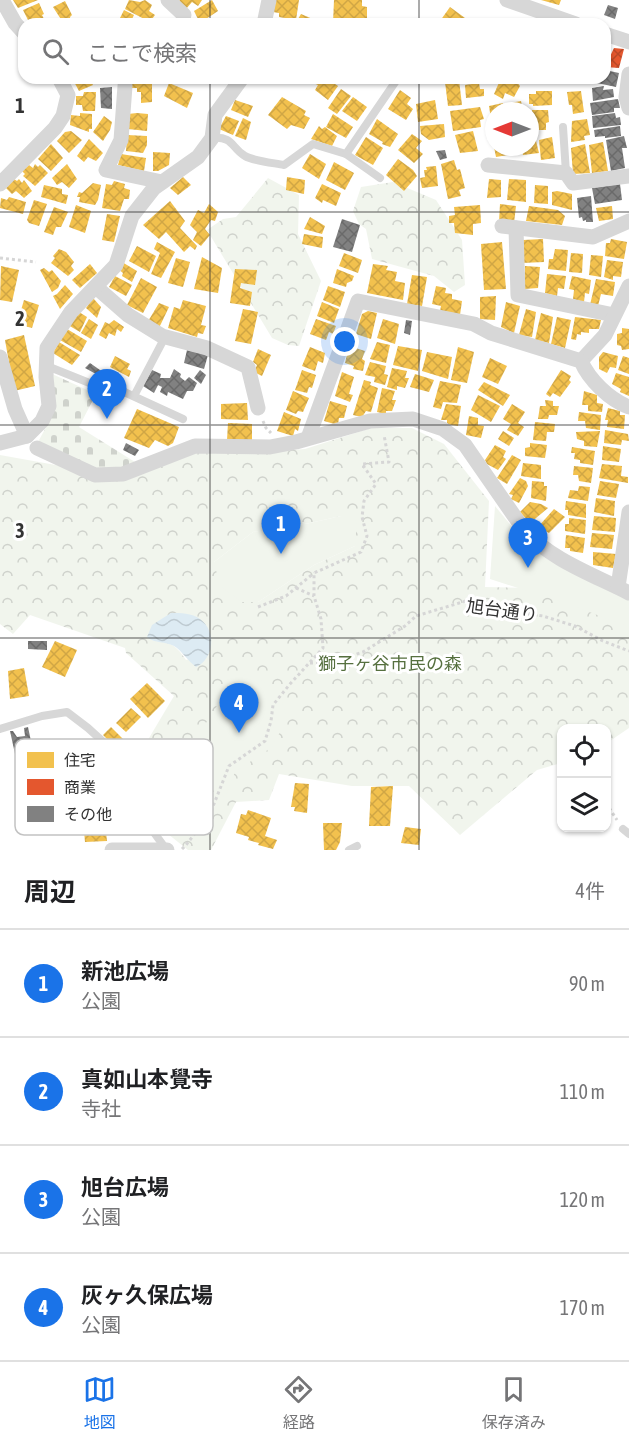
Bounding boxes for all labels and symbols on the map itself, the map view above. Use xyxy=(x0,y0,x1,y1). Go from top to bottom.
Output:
text: 1 xyxy=(15,94,25,117)
north arrow xyxy=(485,102,539,156)
text: 2 xyxy=(15,307,25,330)
your location xyxy=(330,327,359,356)
pin: 2 xyxy=(88,370,126,419)
pin: 1 xyxy=(262,504,300,554)
pin: 3 xyxy=(508,518,548,568)
text: 3 xyxy=(15,519,25,542)
street label: 旭台通り xyxy=(465,595,539,625)
park label: 獅子ヶ谷市民の森 xyxy=(318,653,462,674)
pin: 4 xyxy=(220,684,258,733)
legend xyxy=(15,739,213,835)
text: 住宅 xyxy=(64,751,96,769)
text: 商業 xyxy=(64,778,96,796)
text: その他 xyxy=(64,805,112,823)

